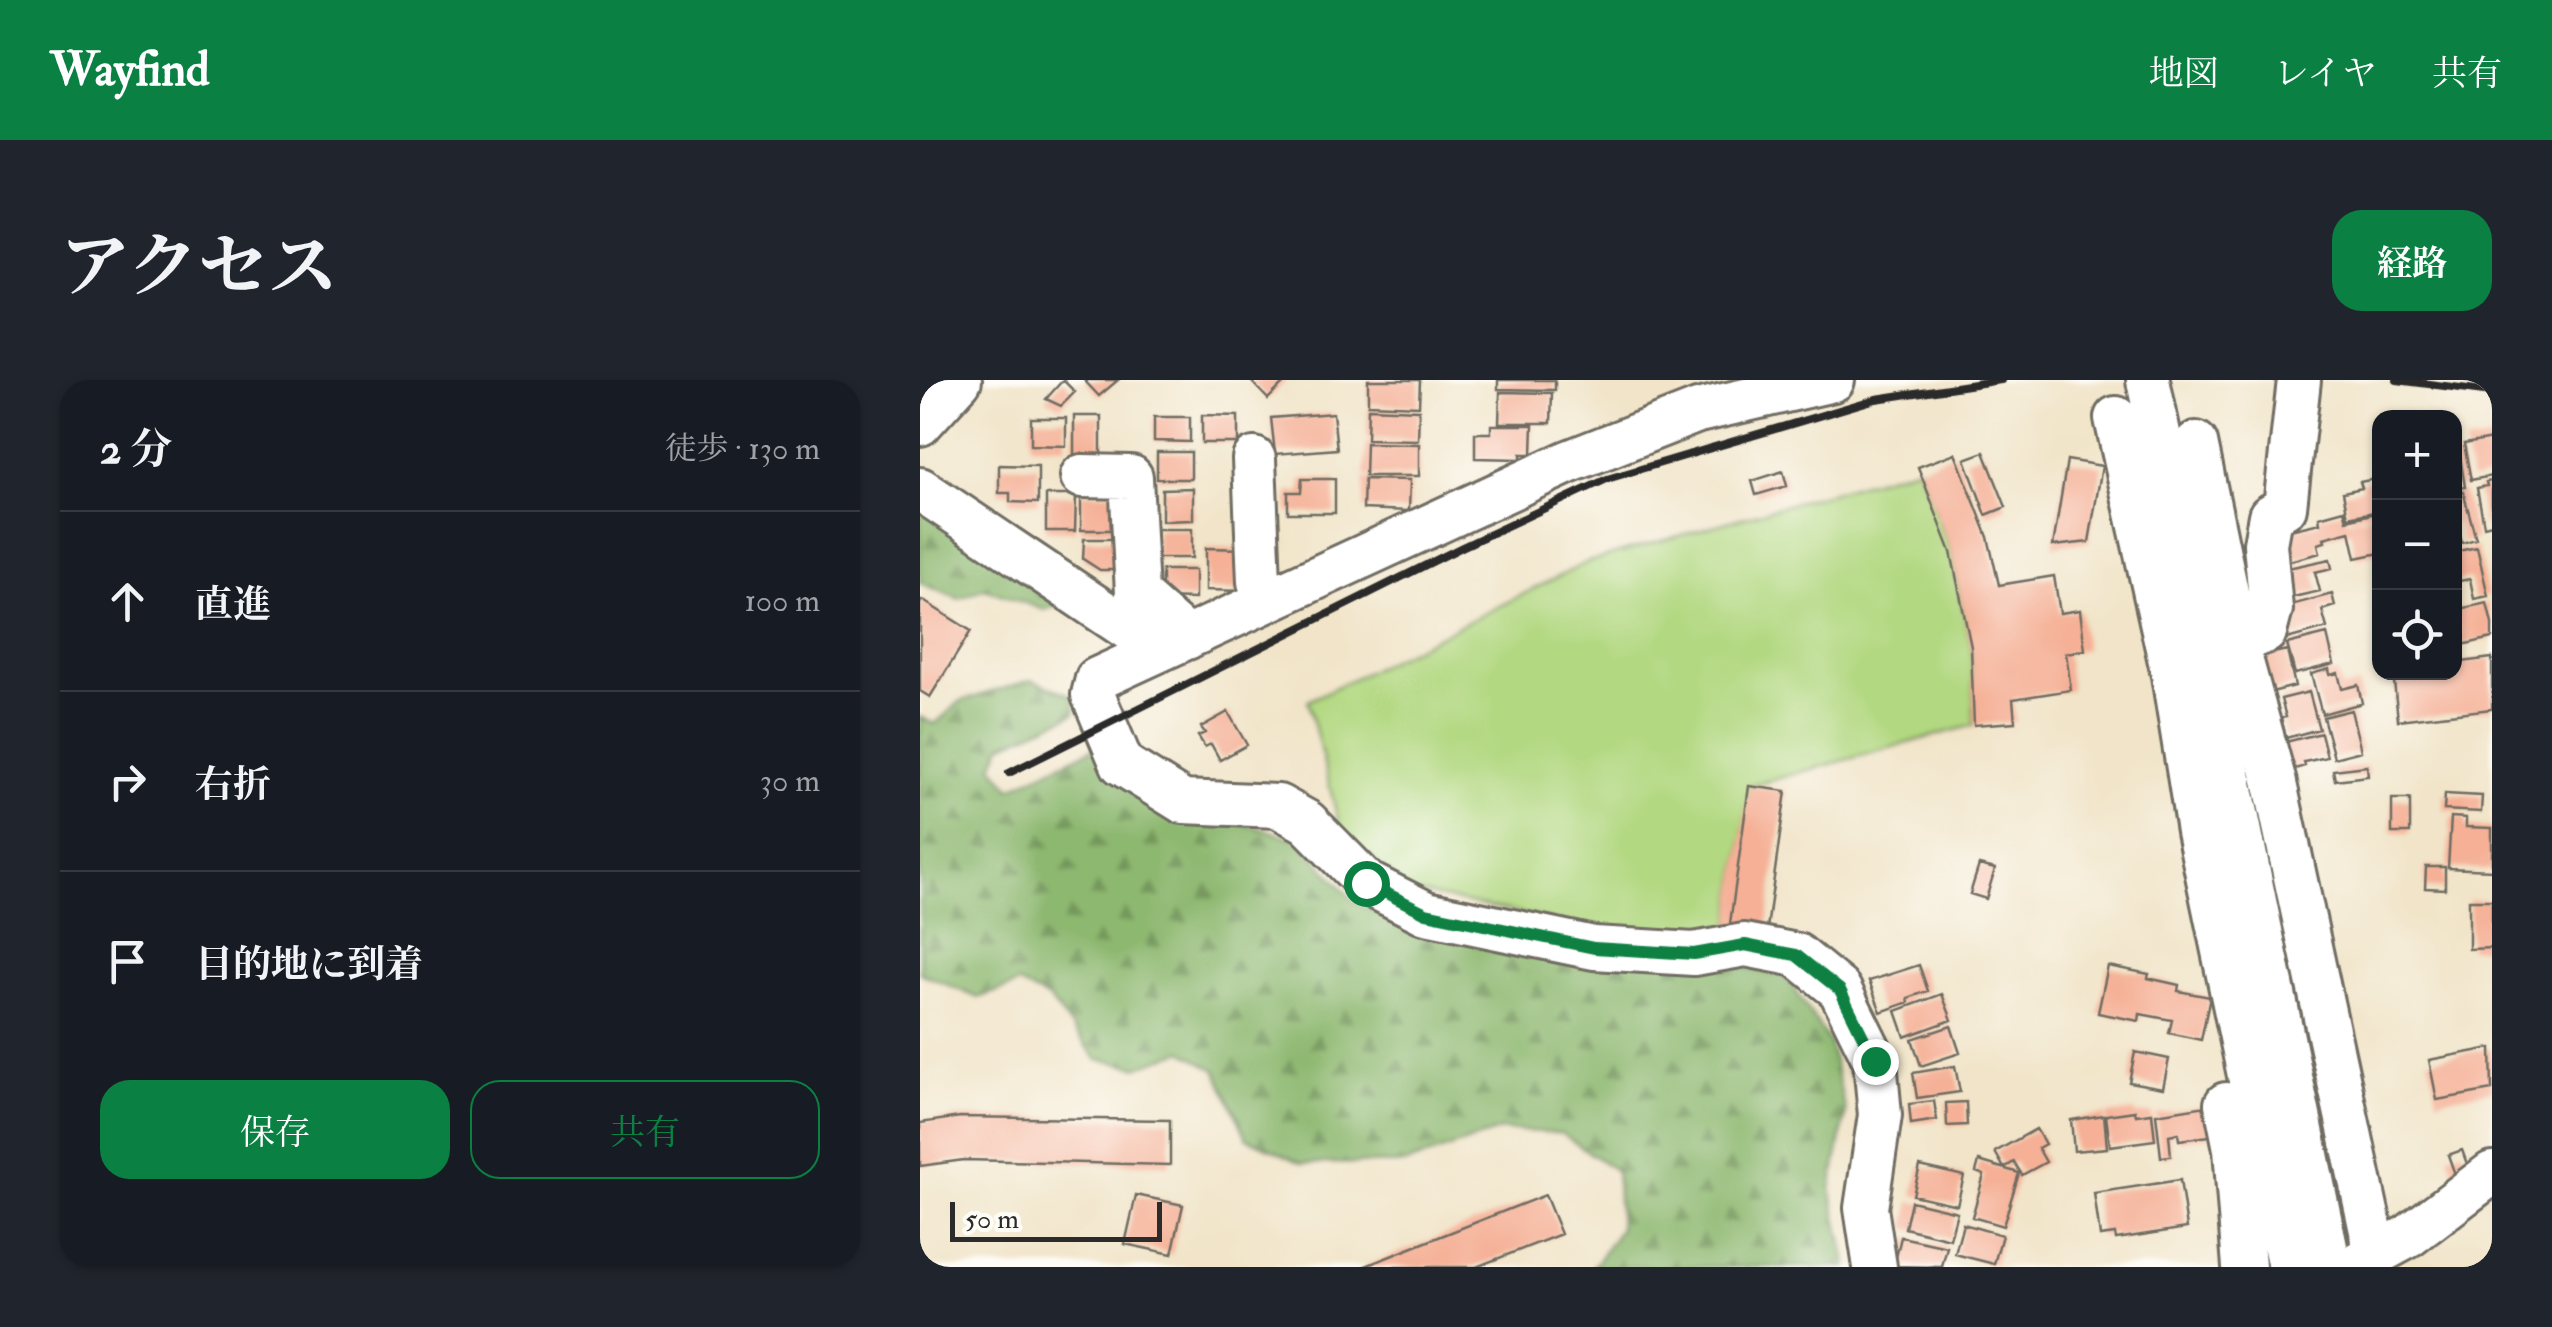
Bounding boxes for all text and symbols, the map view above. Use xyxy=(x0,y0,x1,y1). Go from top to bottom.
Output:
text: Wayfind xyxy=(50,40,210,100)
text: 地図 xyxy=(2149,52,2219,96)
text: レイヤ xyxy=(2274,52,2377,96)
text: 共有 xyxy=(2432,52,2502,96)
button: 経路 xyxy=(2332,210,2492,311)
text: アクセス xyxy=(60,224,338,312)
map controls xyxy=(2372,410,2462,680)
button: + xyxy=(2372,410,2462,500)
text: 2 分 xyxy=(100,424,172,476)
text: 徒歩 · 130 m xyxy=(665,429,820,469)
button: − xyxy=(2372,500,2462,590)
icon: ahead xyxy=(100,574,155,629)
text: 直進 xyxy=(195,581,271,629)
text: 100 m xyxy=(744,581,820,621)
button: locate xyxy=(2372,590,2462,680)
icon: right xyxy=(100,754,155,809)
text: 右折 xyxy=(195,761,271,809)
text: 30 m xyxy=(760,761,820,801)
route start xyxy=(1344,861,1390,907)
icon: arrive xyxy=(100,934,155,989)
text: 目的地に到着 xyxy=(195,941,423,989)
route end xyxy=(1853,1039,1899,1085)
button: 保存 xyxy=(100,1080,450,1179)
button: 共有 xyxy=(470,1080,820,1179)
scale bar xyxy=(950,1197,1162,1241)
text: 50 m xyxy=(965,1202,1019,1237)

